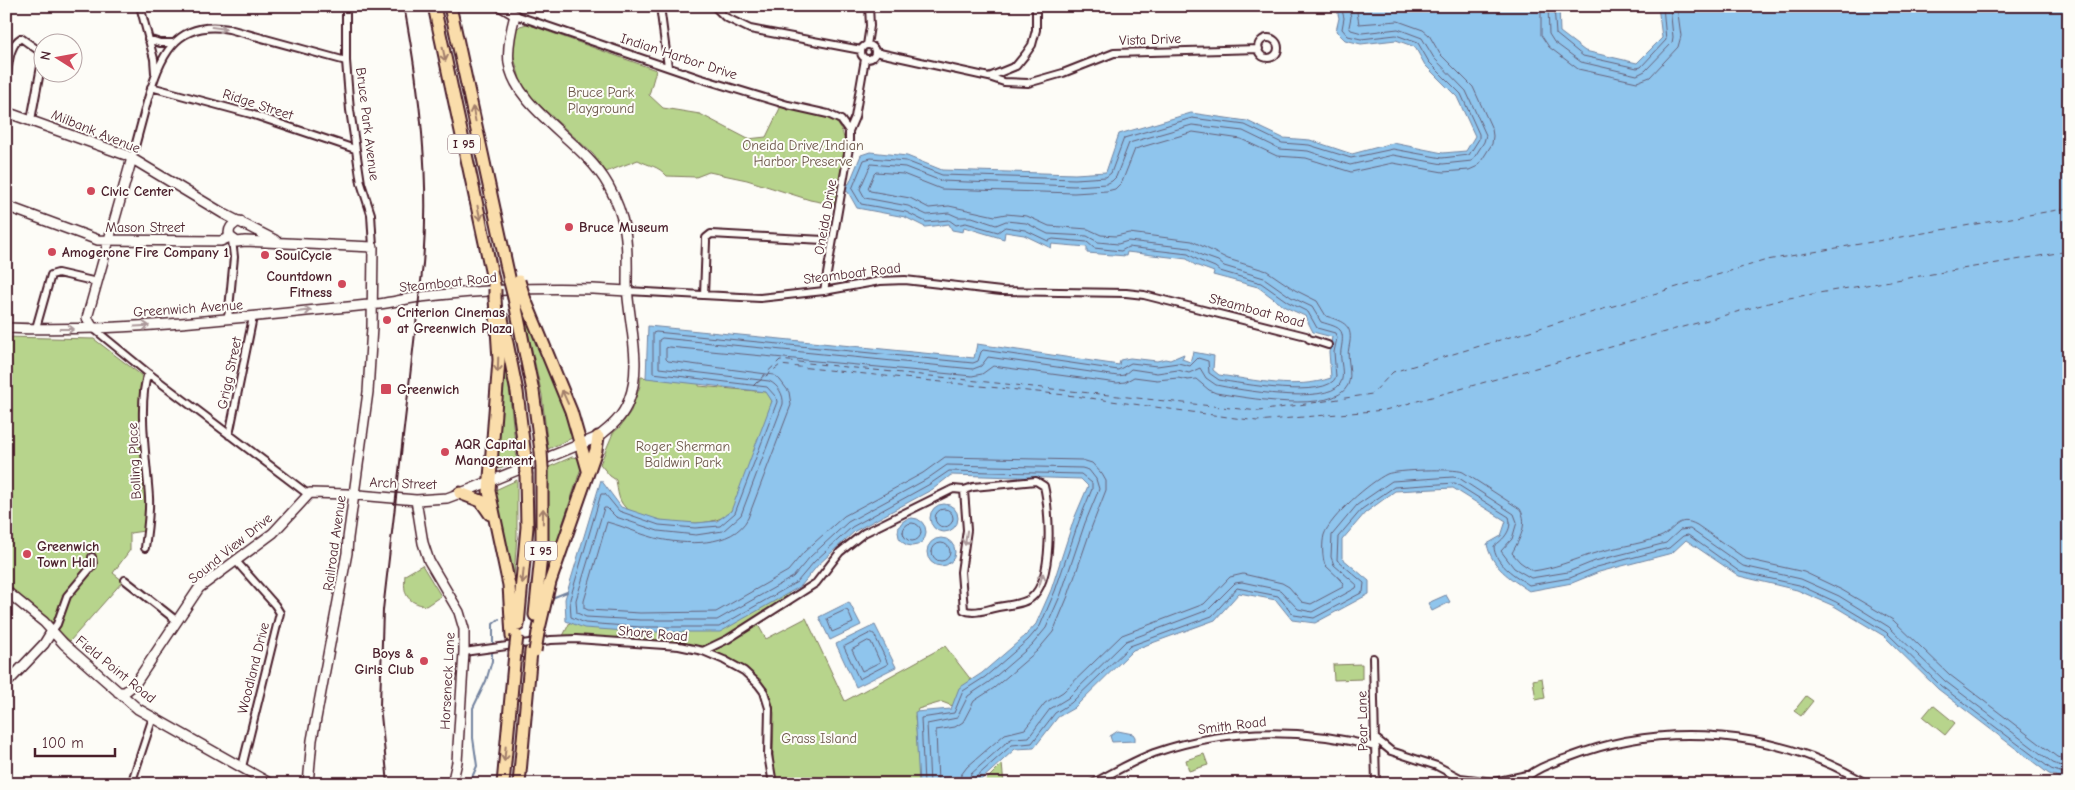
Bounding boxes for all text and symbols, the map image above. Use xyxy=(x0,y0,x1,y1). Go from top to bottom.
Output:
one-way arrow xyxy=(211,23,227,33)
street label: Indian Harbor Drive xyxy=(618,30,739,83)
street label: Vista Drive xyxy=(1119,30,1181,49)
north arrow xyxy=(32,32,82,82)
one-way arrow xyxy=(440,45,449,61)
text: N xyxy=(37,50,55,62)
street label: Bruce Park Avenue xyxy=(352,66,383,182)
park label: Bruce Park Playground xyxy=(568,84,635,117)
street label: Ridge Street xyxy=(220,85,296,124)
street label: Milbank Avenue xyxy=(49,106,143,157)
one-way arrow xyxy=(469,107,478,123)
road number: I 95 xyxy=(448,134,480,154)
park label: Oneida Drive/Indian Harbor Preserve xyxy=(742,137,864,170)
street label: Oneida Drive xyxy=(810,178,840,256)
place label: Civic Center xyxy=(101,183,174,200)
marker: Civic Center xyxy=(85,185,97,197)
one-way arrow xyxy=(475,204,484,220)
street label: Mason Street xyxy=(105,219,186,236)
place label: Bruce Museum xyxy=(579,219,669,236)
marker: Bruce Museum xyxy=(563,221,575,233)
place label: Amogerone Fire Company 1 xyxy=(62,244,229,261)
marker: Amogerone Fire Company 1 xyxy=(46,246,58,258)
place label: SoulCycle xyxy=(275,247,332,264)
marker: SoulCycle xyxy=(259,249,271,261)
street label: Steamboat Road xyxy=(802,259,902,288)
place label: Countdown Fitness xyxy=(266,268,332,301)
street label: Steamboat Road xyxy=(398,269,498,296)
marker: Countdown Fitness xyxy=(336,278,348,290)
street label: Steamboat Road xyxy=(1207,290,1306,331)
street label: Greenwich Avenue xyxy=(132,296,244,321)
place label: Criterion Cinemas at Greenwich Plaza xyxy=(397,304,512,337)
one-way arrow xyxy=(295,306,311,316)
marker: Criterion Cinemas at Greenwich Plaza xyxy=(381,314,393,326)
one-way arrow xyxy=(134,321,150,330)
one-way arrow xyxy=(59,324,75,333)
street label: Grigg Street xyxy=(214,335,246,411)
one-way arrow xyxy=(494,357,503,373)
place label: Greenwich xyxy=(397,381,460,398)
marker: Greenwich xyxy=(379,382,393,396)
one-way arrow xyxy=(560,390,570,405)
street label: Bolling Place xyxy=(124,422,145,500)
place label: AQR Capital Management xyxy=(455,436,533,469)
park label: Roger Sherman Baldwin Park xyxy=(636,438,730,471)
marker: AQR Capital Management xyxy=(439,446,451,458)
street label: Arch Street xyxy=(369,474,438,493)
street label: Railroad Avenue xyxy=(319,494,350,592)
one-way arrow xyxy=(538,508,547,524)
street label: Sound View Drive xyxy=(185,509,276,587)
one-way arrow xyxy=(961,530,971,546)
place label: Greenwich Town Hall xyxy=(37,538,100,571)
road number: I 95 xyxy=(525,542,557,560)
marker: Greenwich Town Hall xyxy=(21,548,33,560)
one-way arrow xyxy=(518,568,528,584)
one-way arrow xyxy=(1037,573,1046,588)
street label: Woodland Drive xyxy=(234,620,273,716)
street label: Shore Road xyxy=(617,622,688,645)
street label: Field Point Road xyxy=(72,632,159,707)
street label: Horseneck Lane xyxy=(436,632,459,730)
place label: Boys & Girls Club xyxy=(355,645,414,678)
marker: Boys & Girls Club xyxy=(418,655,430,667)
street label: Pear Lane xyxy=(1353,691,1372,751)
street label: Smith Road xyxy=(1197,713,1267,738)
scale bar xyxy=(35,725,115,757)
park label: Grass Island xyxy=(781,730,857,747)
text: 100 m xyxy=(42,734,84,752)
one-way arrow xyxy=(500,745,510,761)

